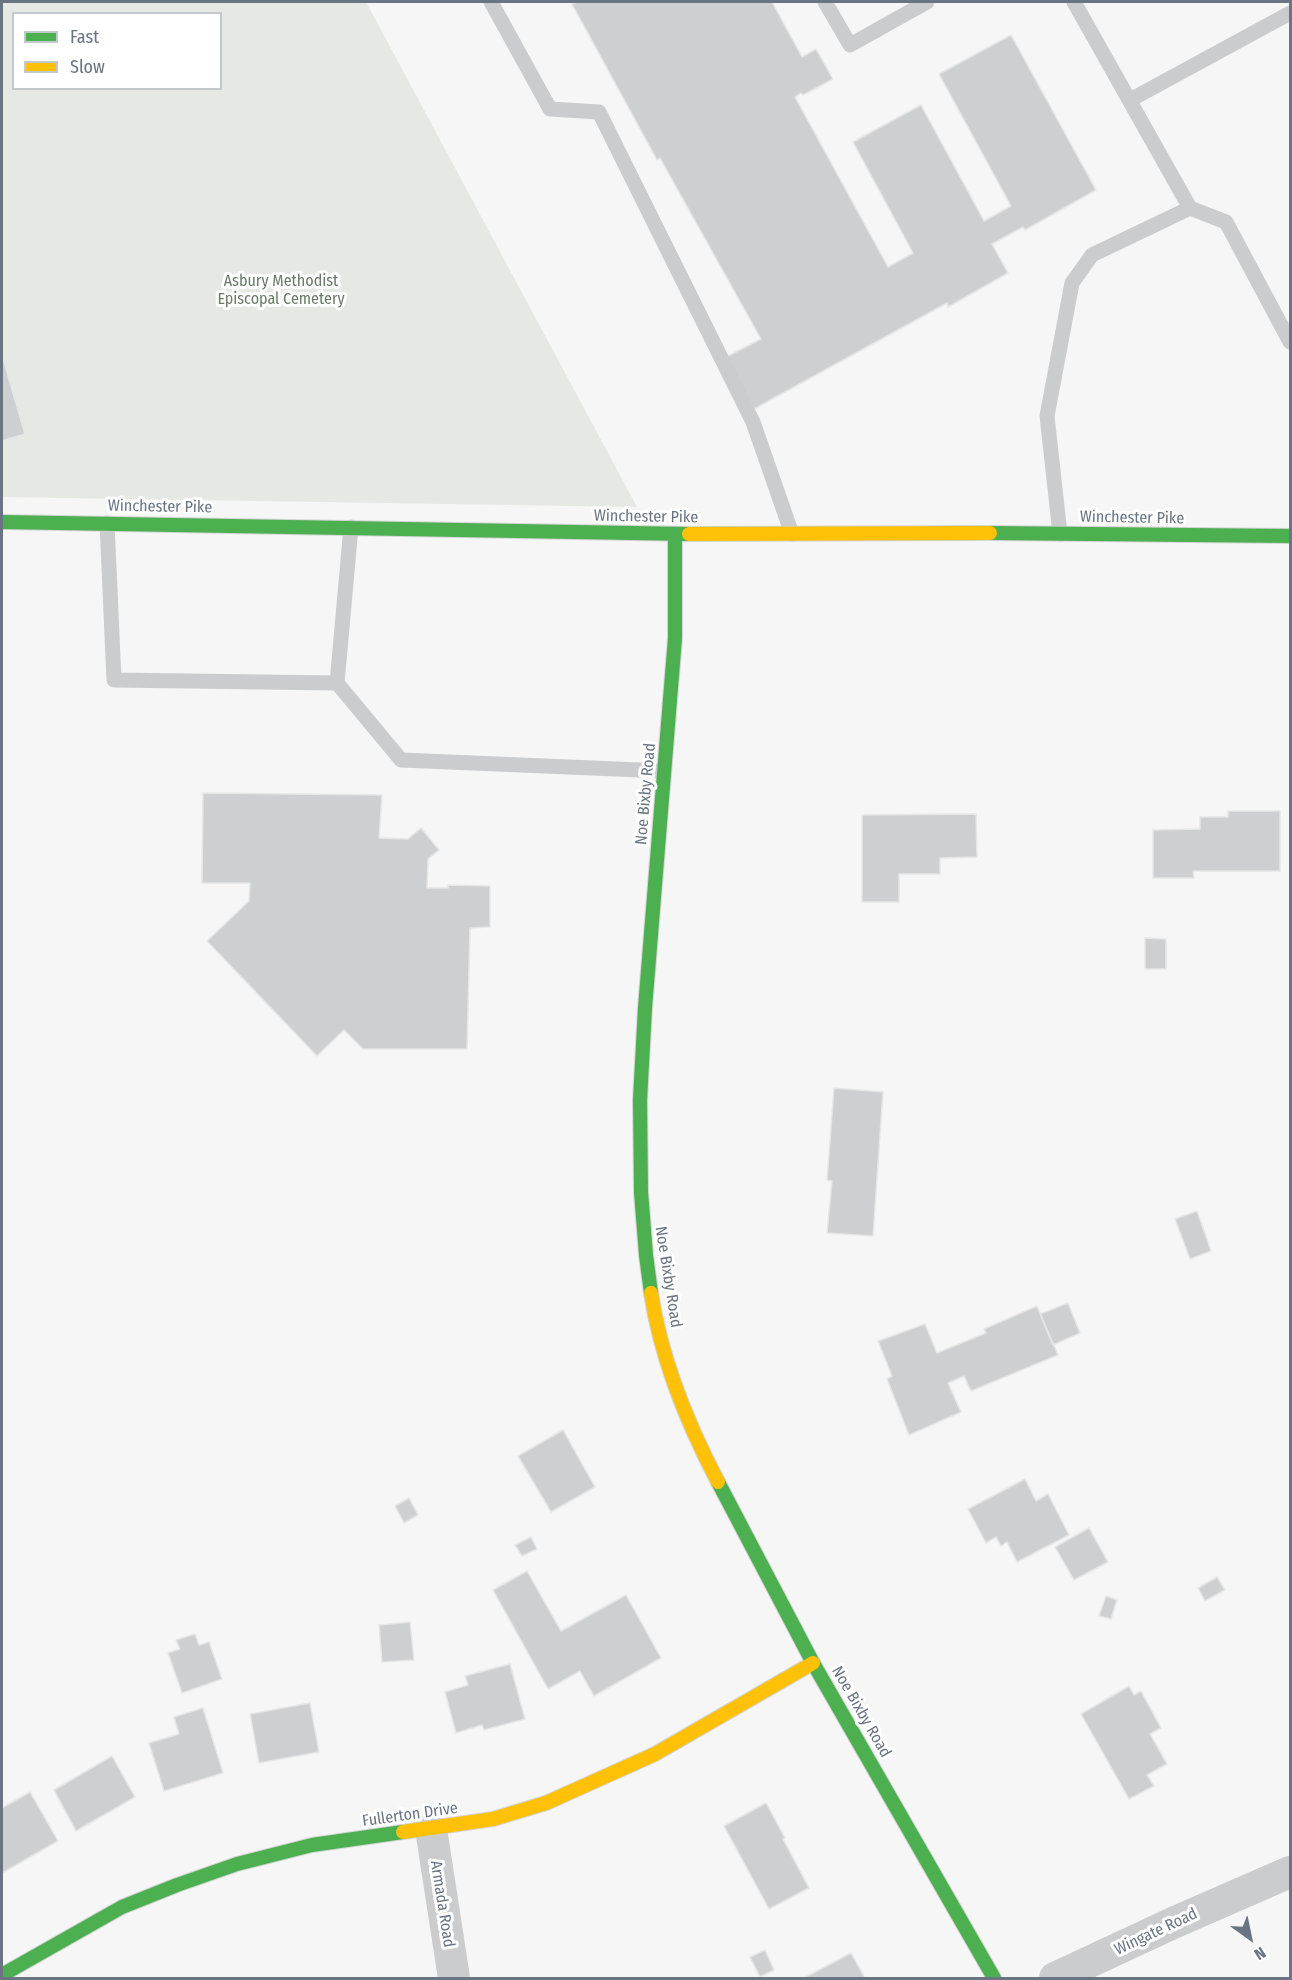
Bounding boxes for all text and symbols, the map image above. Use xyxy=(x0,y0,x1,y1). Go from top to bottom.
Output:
legend xyxy=(12,12,222,90)
text: Fast xyxy=(70,26,99,48)
text: Slow xyxy=(70,56,105,78)
park label: Asbury Methodist Episcopal Cemetery xyxy=(217,272,345,310)
street label: Winchester Pike xyxy=(108,496,212,518)
street label: Winchester Pike xyxy=(594,506,698,528)
street label: Winchester Pike xyxy=(1080,507,1184,529)
street label: Noe Bixby Road xyxy=(632,742,660,846)
street label: Noe Bixby Road xyxy=(651,1225,685,1329)
street label: Noe Bixby Road xyxy=(827,1663,895,1761)
street label: Fullerton Drive xyxy=(361,1799,459,1831)
street label: Armada Road xyxy=(426,1859,458,1949)
street label: Wingate Road xyxy=(1111,1904,1201,1960)
north arrow xyxy=(1220,1908,1280,1968)
text: N xyxy=(1251,1943,1269,1964)

